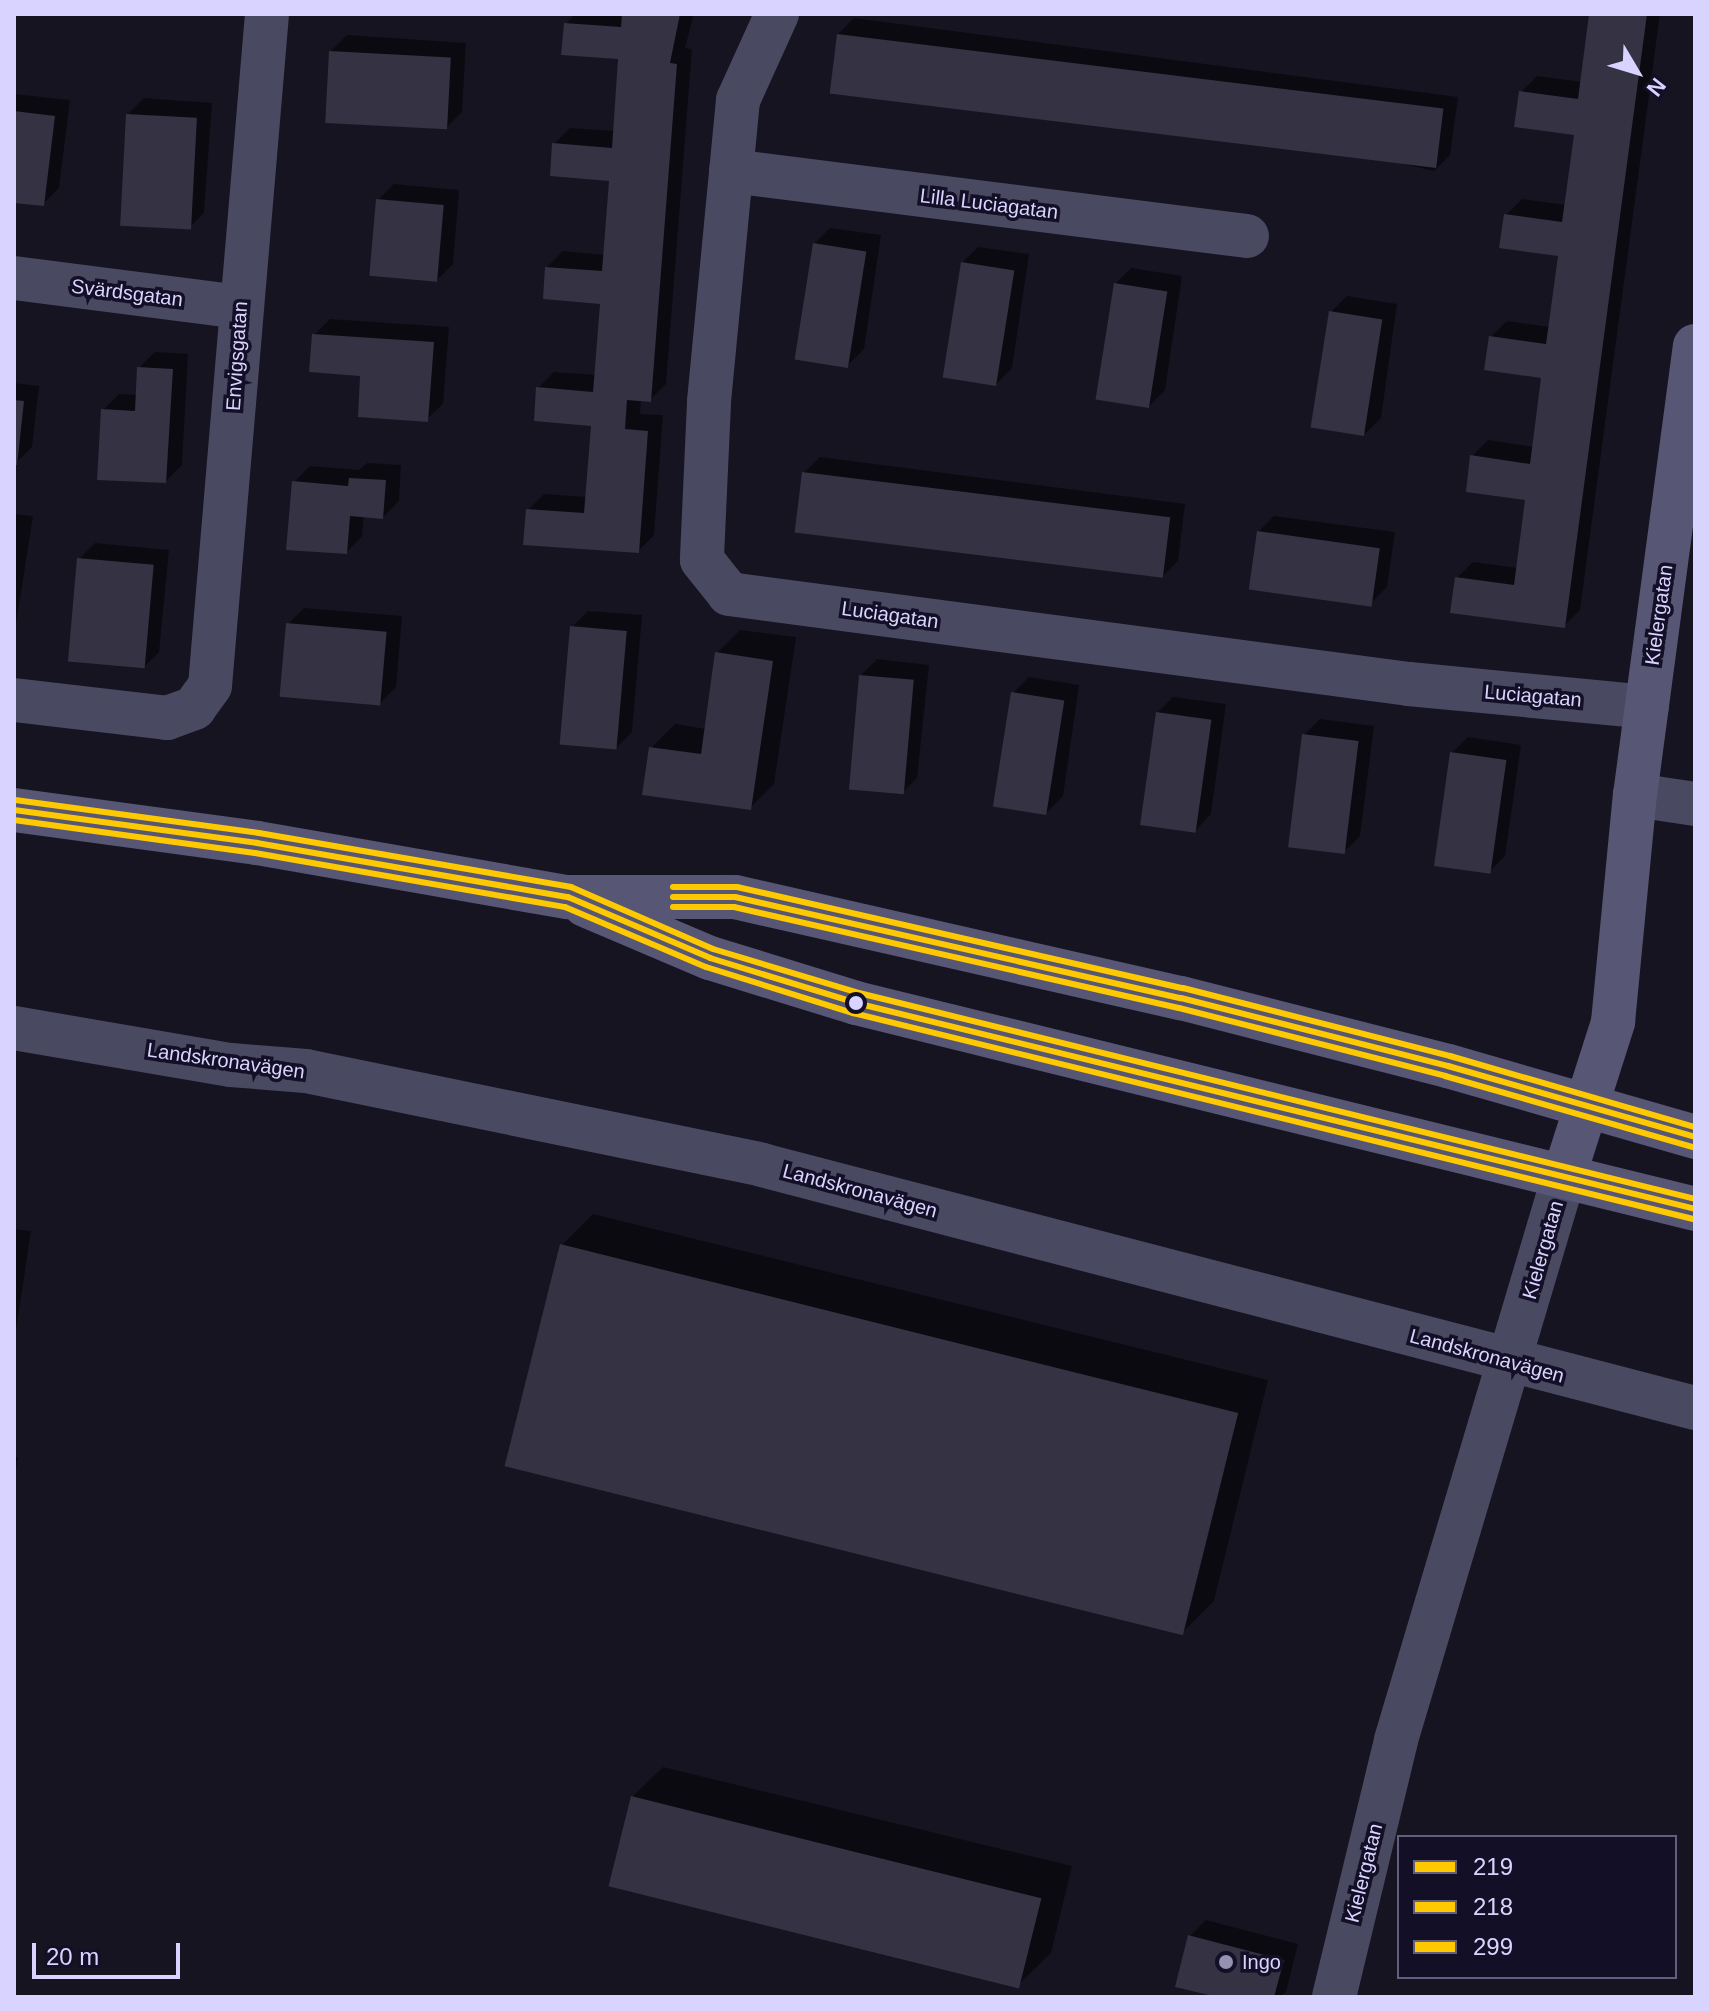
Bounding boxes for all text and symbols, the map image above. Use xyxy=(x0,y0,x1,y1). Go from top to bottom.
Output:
north arrow xyxy=(1597,32,1677,112)
text: N xyxy=(1642,73,1671,101)
street label: Lilla Luciagatan xyxy=(919,184,1059,224)
street label: Svärdsgatan xyxy=(70,274,184,312)
street label: Envigsgatan xyxy=(221,300,253,412)
street label: Kielergatan xyxy=(1640,563,1678,667)
street label: Luciagatan xyxy=(840,596,940,634)
street label: Luciagatan xyxy=(1483,680,1583,712)
unlabelled marker xyxy=(848,995,864,1011)
street label: Landskronavägen xyxy=(146,1038,306,1084)
street label: Landskronavägen xyxy=(780,1159,940,1223)
street label: Kielergatan xyxy=(1518,1198,1568,1302)
street label: Landskronavägen xyxy=(1407,1324,1567,1388)
street label: Kielergatan xyxy=(1340,1821,1388,1925)
legend xyxy=(1397,1835,1677,1979)
text: 219 xyxy=(1473,1853,1513,1880)
text: 218 xyxy=(1473,1893,1513,1920)
scale bar xyxy=(36,1927,184,1977)
text: 299 xyxy=(1473,1933,1513,1960)
text: 20 m xyxy=(46,1943,99,1970)
place label: Ingo xyxy=(1242,1950,1281,1974)
marker: Ingo xyxy=(1217,1953,1235,1971)

